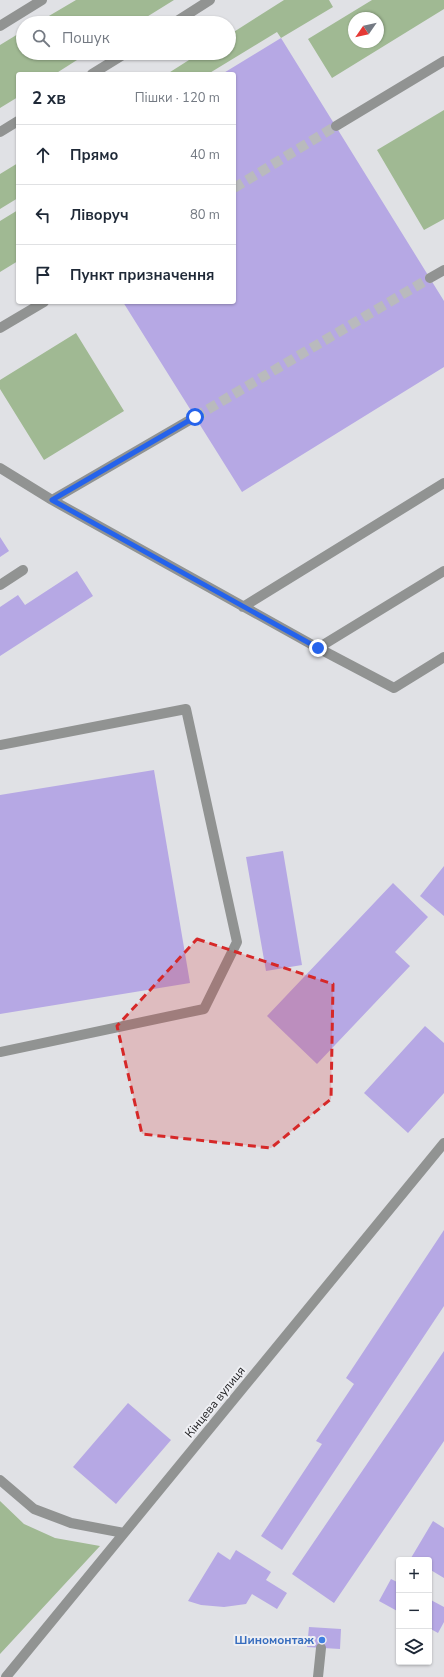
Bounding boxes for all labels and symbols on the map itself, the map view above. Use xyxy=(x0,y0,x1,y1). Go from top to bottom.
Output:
north arrow xyxy=(348,12,384,48)
route start xyxy=(186,408,204,426)
route end xyxy=(309,639,327,657)
street label: Кінцева вулиця xyxy=(181,1363,249,1441)
place label: Шиномонтаж xyxy=(235,1632,314,1648)
marker: Шиномонтаж xyxy=(317,1635,327,1645)

